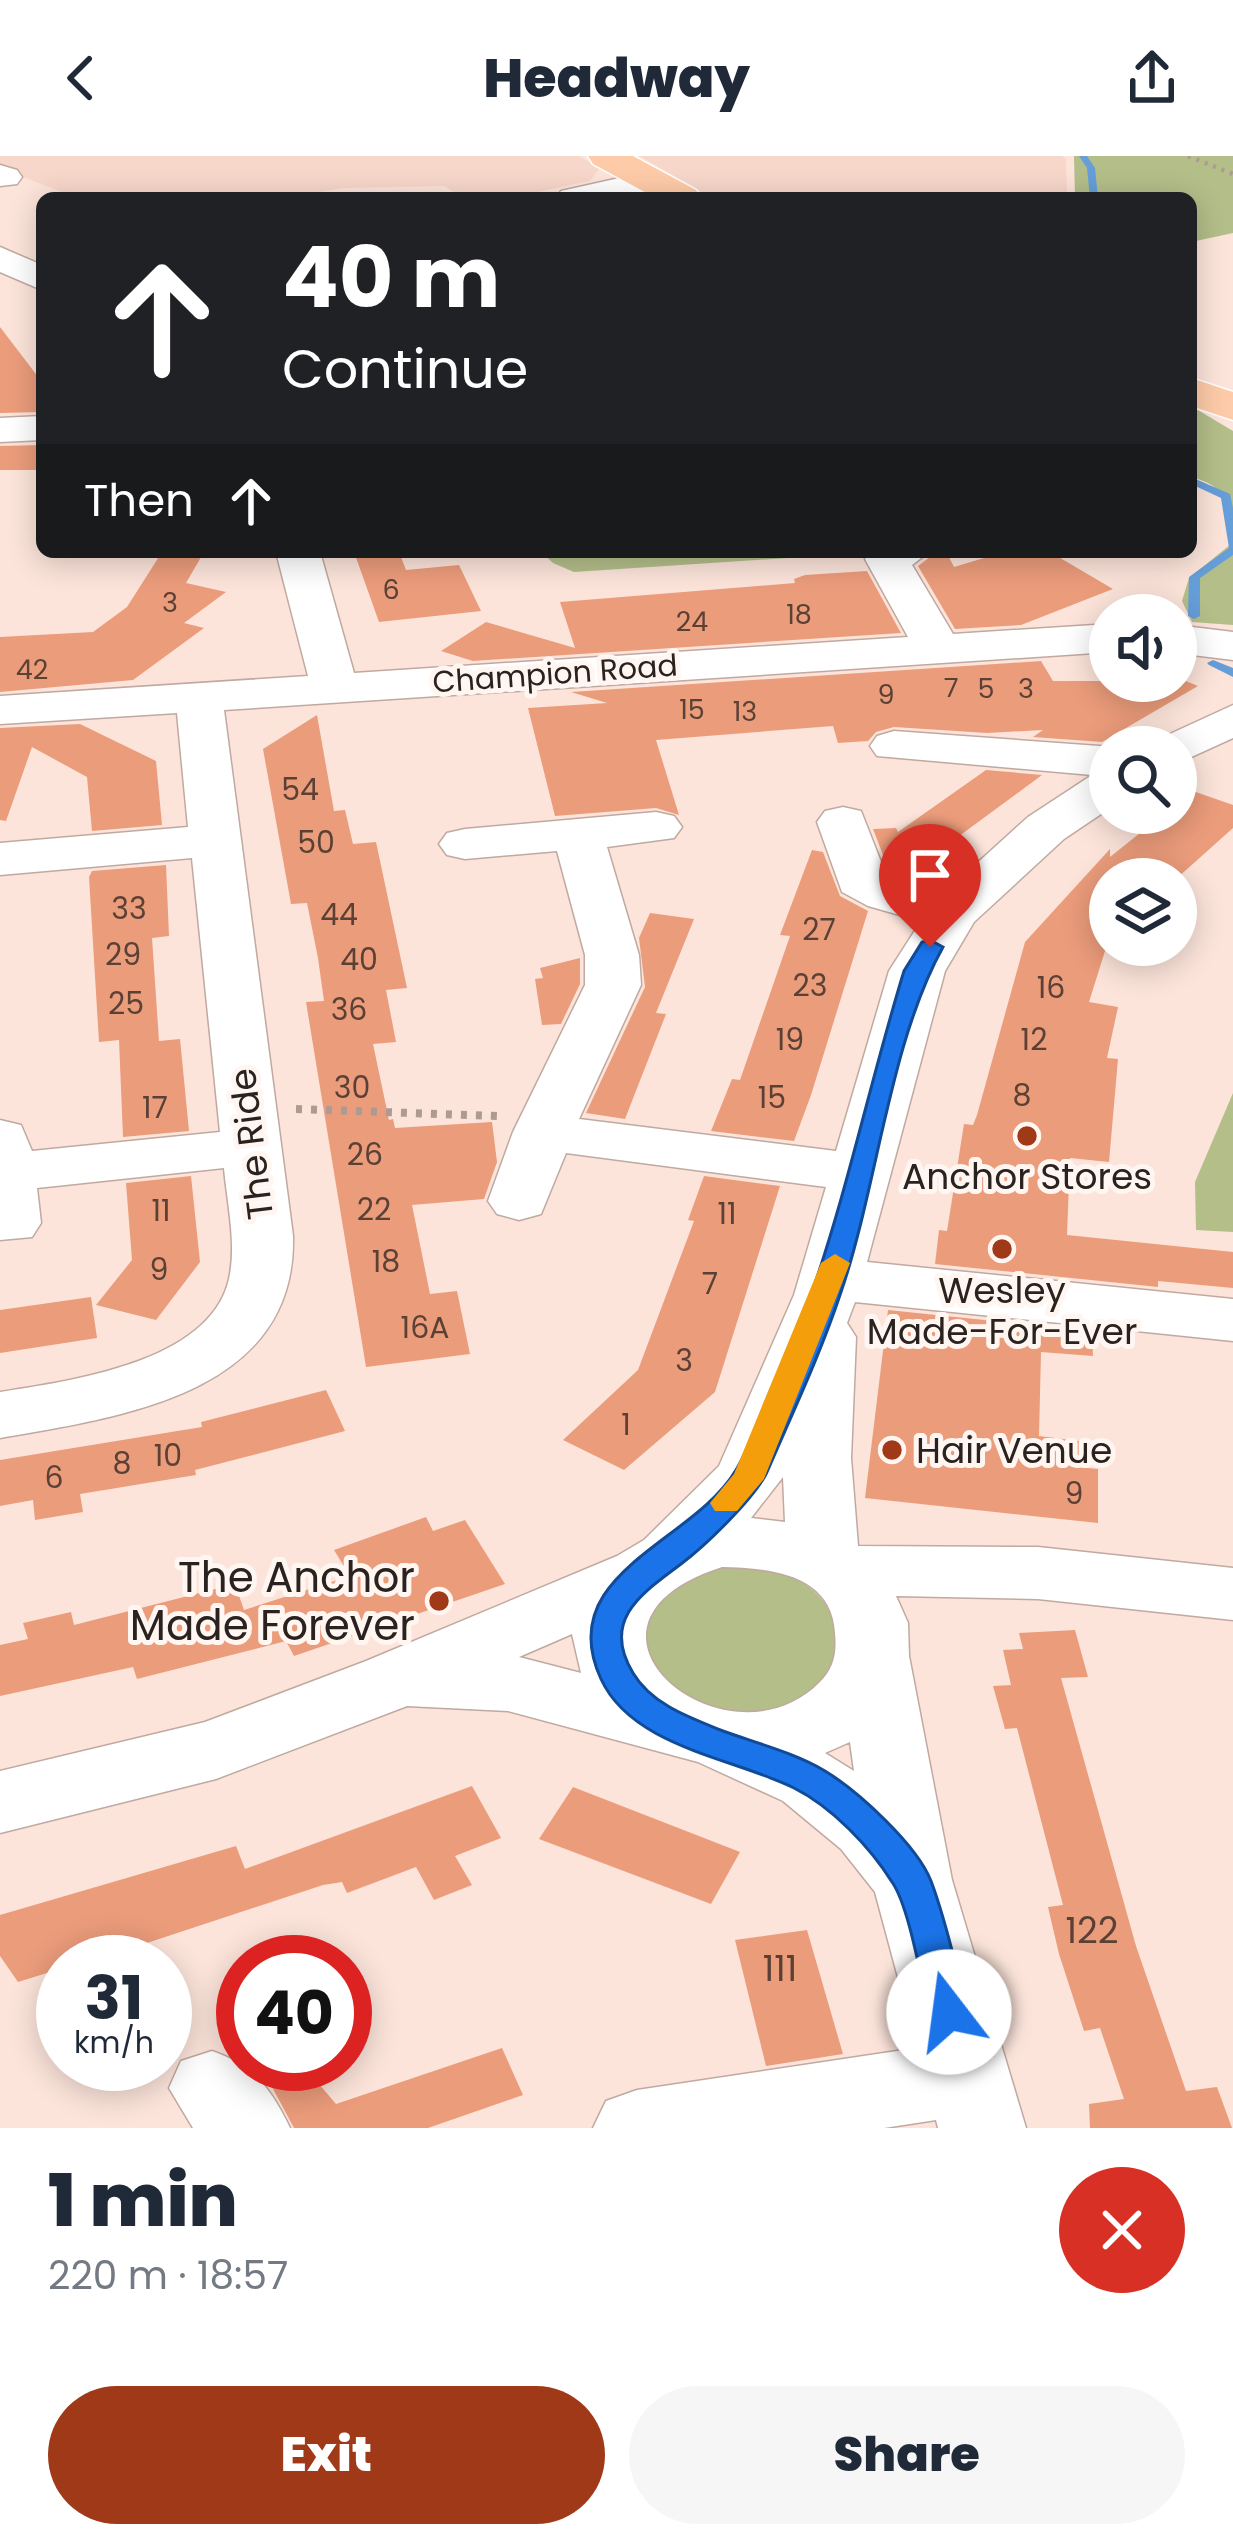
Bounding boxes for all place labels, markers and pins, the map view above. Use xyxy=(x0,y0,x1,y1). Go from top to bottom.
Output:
pin xyxy=(879,824,981,947)
marker: Anchor Stores xyxy=(1014,1123,1040,1149)
place label: Anchor Stores xyxy=(902,1151,1152,1202)
marker: Wesley Made-For-Ever xyxy=(989,1236,1015,1262)
place label: Wesley Made-For-Ever xyxy=(867,1265,1137,1357)
place label: Hair Venue xyxy=(916,1425,1112,1476)
marker: Hair Venue xyxy=(879,1437,905,1463)
place label: The Anchor Made Forever xyxy=(130,1548,415,1655)
marker: The Anchor Made Forever xyxy=(426,1588,452,1614)

